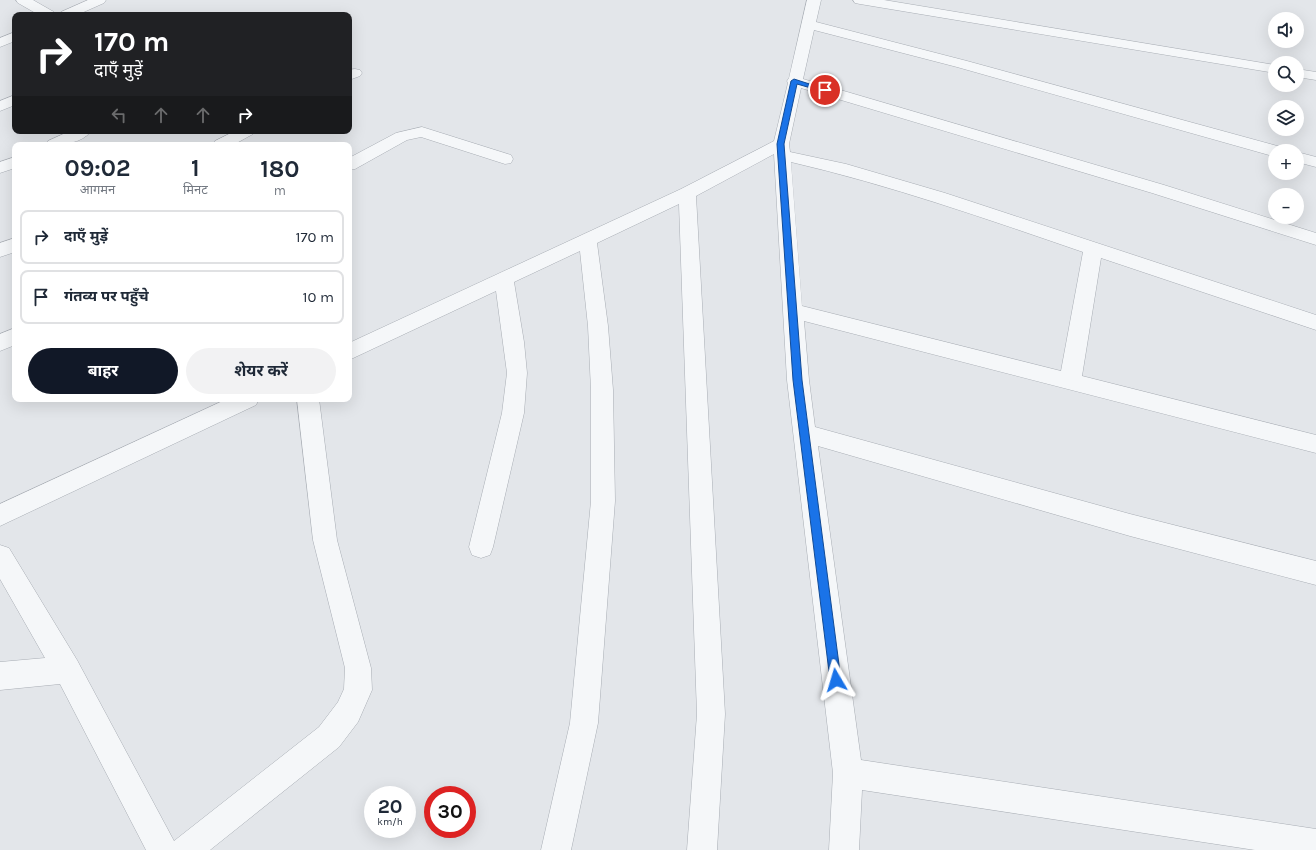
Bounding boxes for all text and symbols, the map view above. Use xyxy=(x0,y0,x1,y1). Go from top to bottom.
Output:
map controls xyxy=(1268,12,1304,224)
button: sound xyxy=(1268,12,1304,48)
text: 170 m xyxy=(94,25,169,58)
icon: right xyxy=(28,28,80,80)
button: search xyxy=(1268,56,1304,92)
text: दाएँ मुड़ें xyxy=(94,59,143,81)
pin xyxy=(808,73,842,107)
icon: arrive xyxy=(814,79,836,101)
button: layers xyxy=(1268,100,1304,136)
icon: left xyxy=(108,104,130,126)
icon: ahead xyxy=(150,104,172,126)
icon: ahead xyxy=(192,104,214,126)
icon: right xyxy=(234,104,256,126)
button: + xyxy=(1268,144,1304,180)
text: 09:02 xyxy=(64,154,130,182)
text: 1 xyxy=(191,154,200,182)
text: 180 xyxy=(260,155,300,183)
text: आगमन xyxy=(80,182,115,197)
text: मिनट xyxy=(183,182,208,197)
text: m xyxy=(274,183,286,198)
button: − xyxy=(1268,188,1304,224)
icon: right xyxy=(30,226,52,248)
text: दाएँ मुड़ें xyxy=(64,227,108,245)
text: 170 m xyxy=(296,228,334,246)
icon: arrive xyxy=(30,286,52,308)
text: गंतव्य पर पहुँचे xyxy=(64,287,149,305)
text: 10 m xyxy=(303,288,334,306)
button: बाहर xyxy=(28,348,178,394)
button: शेयर करें xyxy=(186,348,336,394)
position arrow xyxy=(815,659,857,701)
speed limit sign: 30 xyxy=(424,786,476,838)
text: 20 xyxy=(378,795,402,818)
text: km/h xyxy=(377,816,403,828)

